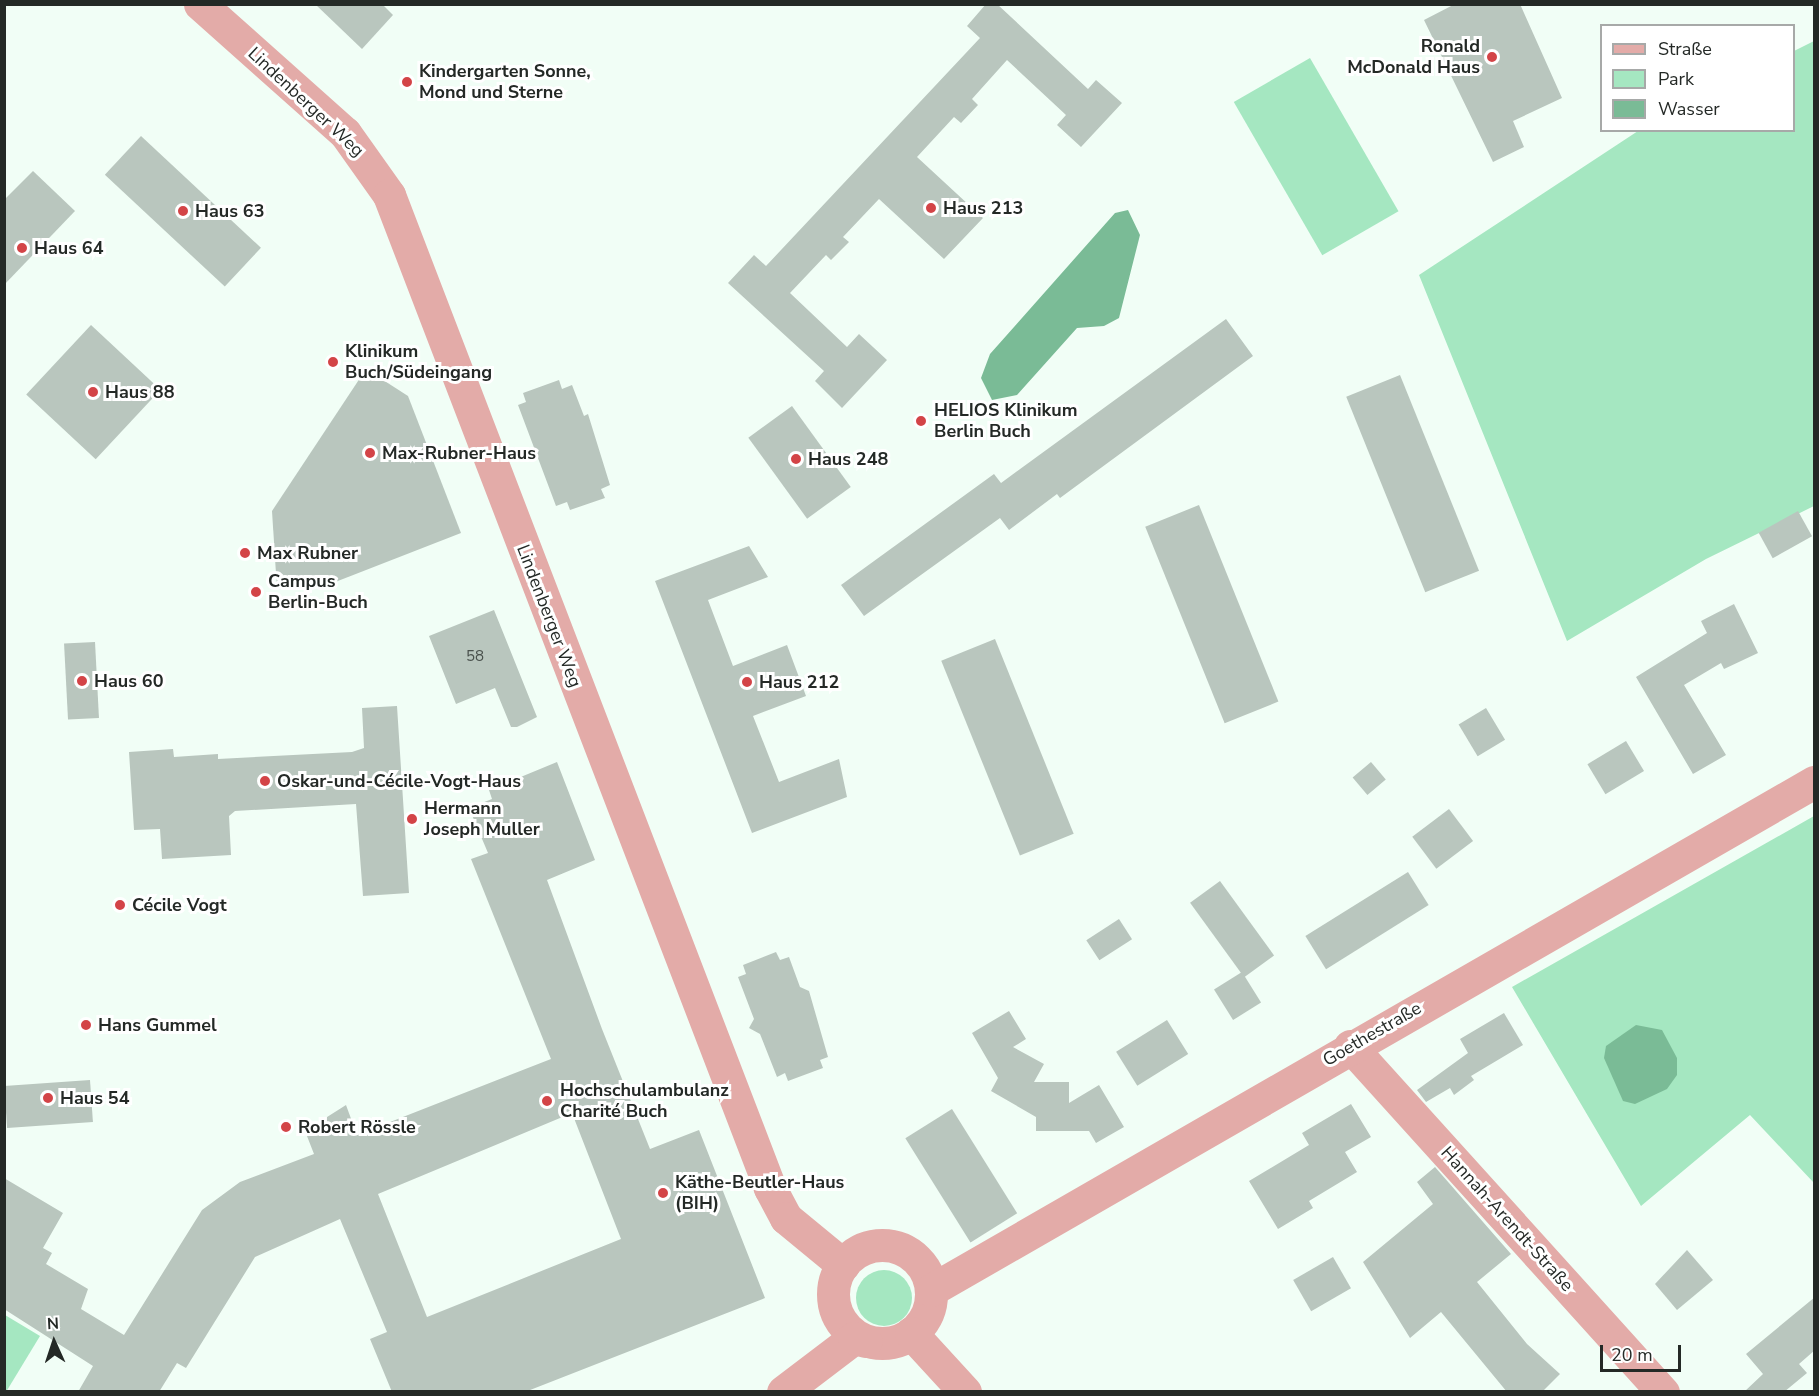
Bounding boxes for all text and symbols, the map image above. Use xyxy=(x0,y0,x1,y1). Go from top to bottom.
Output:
legend xyxy=(1600,24,1795,132)
place label: Ronald McDonald Haus xyxy=(1347,36,1480,78)
text: Straße xyxy=(1658,37,1712,61)
street label: Lindenberger Weg xyxy=(243,43,369,161)
marker: Ronald McDonald Haus xyxy=(1485,50,1499,64)
place label: Kindergarten Sonne, Mond und Sterne xyxy=(419,61,591,104)
text: Park xyxy=(1658,67,1694,91)
marker: Kindergarten Sonne, Mond und Sterne xyxy=(400,75,414,89)
text: Wasser xyxy=(1658,97,1720,121)
place label: Haus 213 xyxy=(943,197,1023,219)
place label: Haus 63 xyxy=(195,200,264,222)
marker: Haus 213 xyxy=(924,201,938,215)
marker: Haus 63 xyxy=(176,204,190,218)
place label: Haus 64 xyxy=(34,237,103,259)
marker: Haus 64 xyxy=(15,241,29,255)
place label: Klinikum Buch/Südeingang xyxy=(345,341,492,384)
marker: Klinikum Buch/Südeingang xyxy=(326,355,340,369)
place label: Haus 88 xyxy=(105,381,174,403)
marker: Haus 88 xyxy=(86,385,100,399)
place label: HELIOS Klinikum Berlin Buch xyxy=(934,400,1077,442)
marker: HELIOS Klinikum Berlin Buch xyxy=(912,412,930,430)
place label: Max-Rubner-Haus xyxy=(382,442,536,464)
marker: Max-Rubner-Haus xyxy=(363,446,377,460)
place label: Haus 248 xyxy=(808,448,888,470)
marker: Haus 248 xyxy=(789,452,803,466)
place label: Max Rubner xyxy=(257,542,358,564)
street label: Lindenberger Weg xyxy=(512,542,586,690)
marker: Max Rubner xyxy=(238,546,252,560)
place label: Campus Berlin-Buch xyxy=(268,571,368,614)
marker: Campus Berlin-Buch xyxy=(249,585,263,599)
house number: 58 xyxy=(466,648,484,666)
place label: Haus 60 xyxy=(94,670,163,692)
place label: Haus 212 xyxy=(759,671,839,693)
marker: Haus 60 xyxy=(75,674,89,688)
marker: Haus 212 xyxy=(740,675,754,689)
place label: Oskar-und-Cécile-Vogt-Haus xyxy=(277,770,521,792)
marker: Oskar-und-Cécile-Vogt-Haus xyxy=(258,774,272,788)
place label: Hermann Joseph Muller xyxy=(424,798,540,840)
marker: Hermann Joseph Muller xyxy=(405,812,419,826)
place label: Cécile Vogt xyxy=(132,894,227,916)
marker: Cécile Vogt xyxy=(113,898,127,912)
street label: Goethestraße xyxy=(1319,997,1425,1071)
place label: Hans Gummel xyxy=(98,1014,217,1036)
marker: Hans Gummel xyxy=(79,1018,93,1032)
place label: Hochschulambulanz Charité Buch xyxy=(560,1080,729,1122)
place label: Haus 54 xyxy=(60,1087,129,1109)
marker: Haus 54 xyxy=(41,1091,55,1105)
marker: Hochschulambulanz Charité Buch xyxy=(538,1092,556,1110)
place label: Robert Rössle xyxy=(298,1116,416,1138)
marker: Robert Rössle xyxy=(279,1120,293,1134)
street label: Hannah-Arendt-Straße xyxy=(1436,1142,1578,1296)
place label: Käthe-Beutler-Haus (BIH) xyxy=(675,1172,844,1214)
marker: Käthe-Beutler-Haus (BIH) xyxy=(656,1186,670,1200)
north arrow xyxy=(24,1312,84,1372)
text: N xyxy=(47,1313,60,1335)
scale bar xyxy=(1603,1333,1684,1371)
text: 20 m xyxy=(1611,1343,1653,1367)

